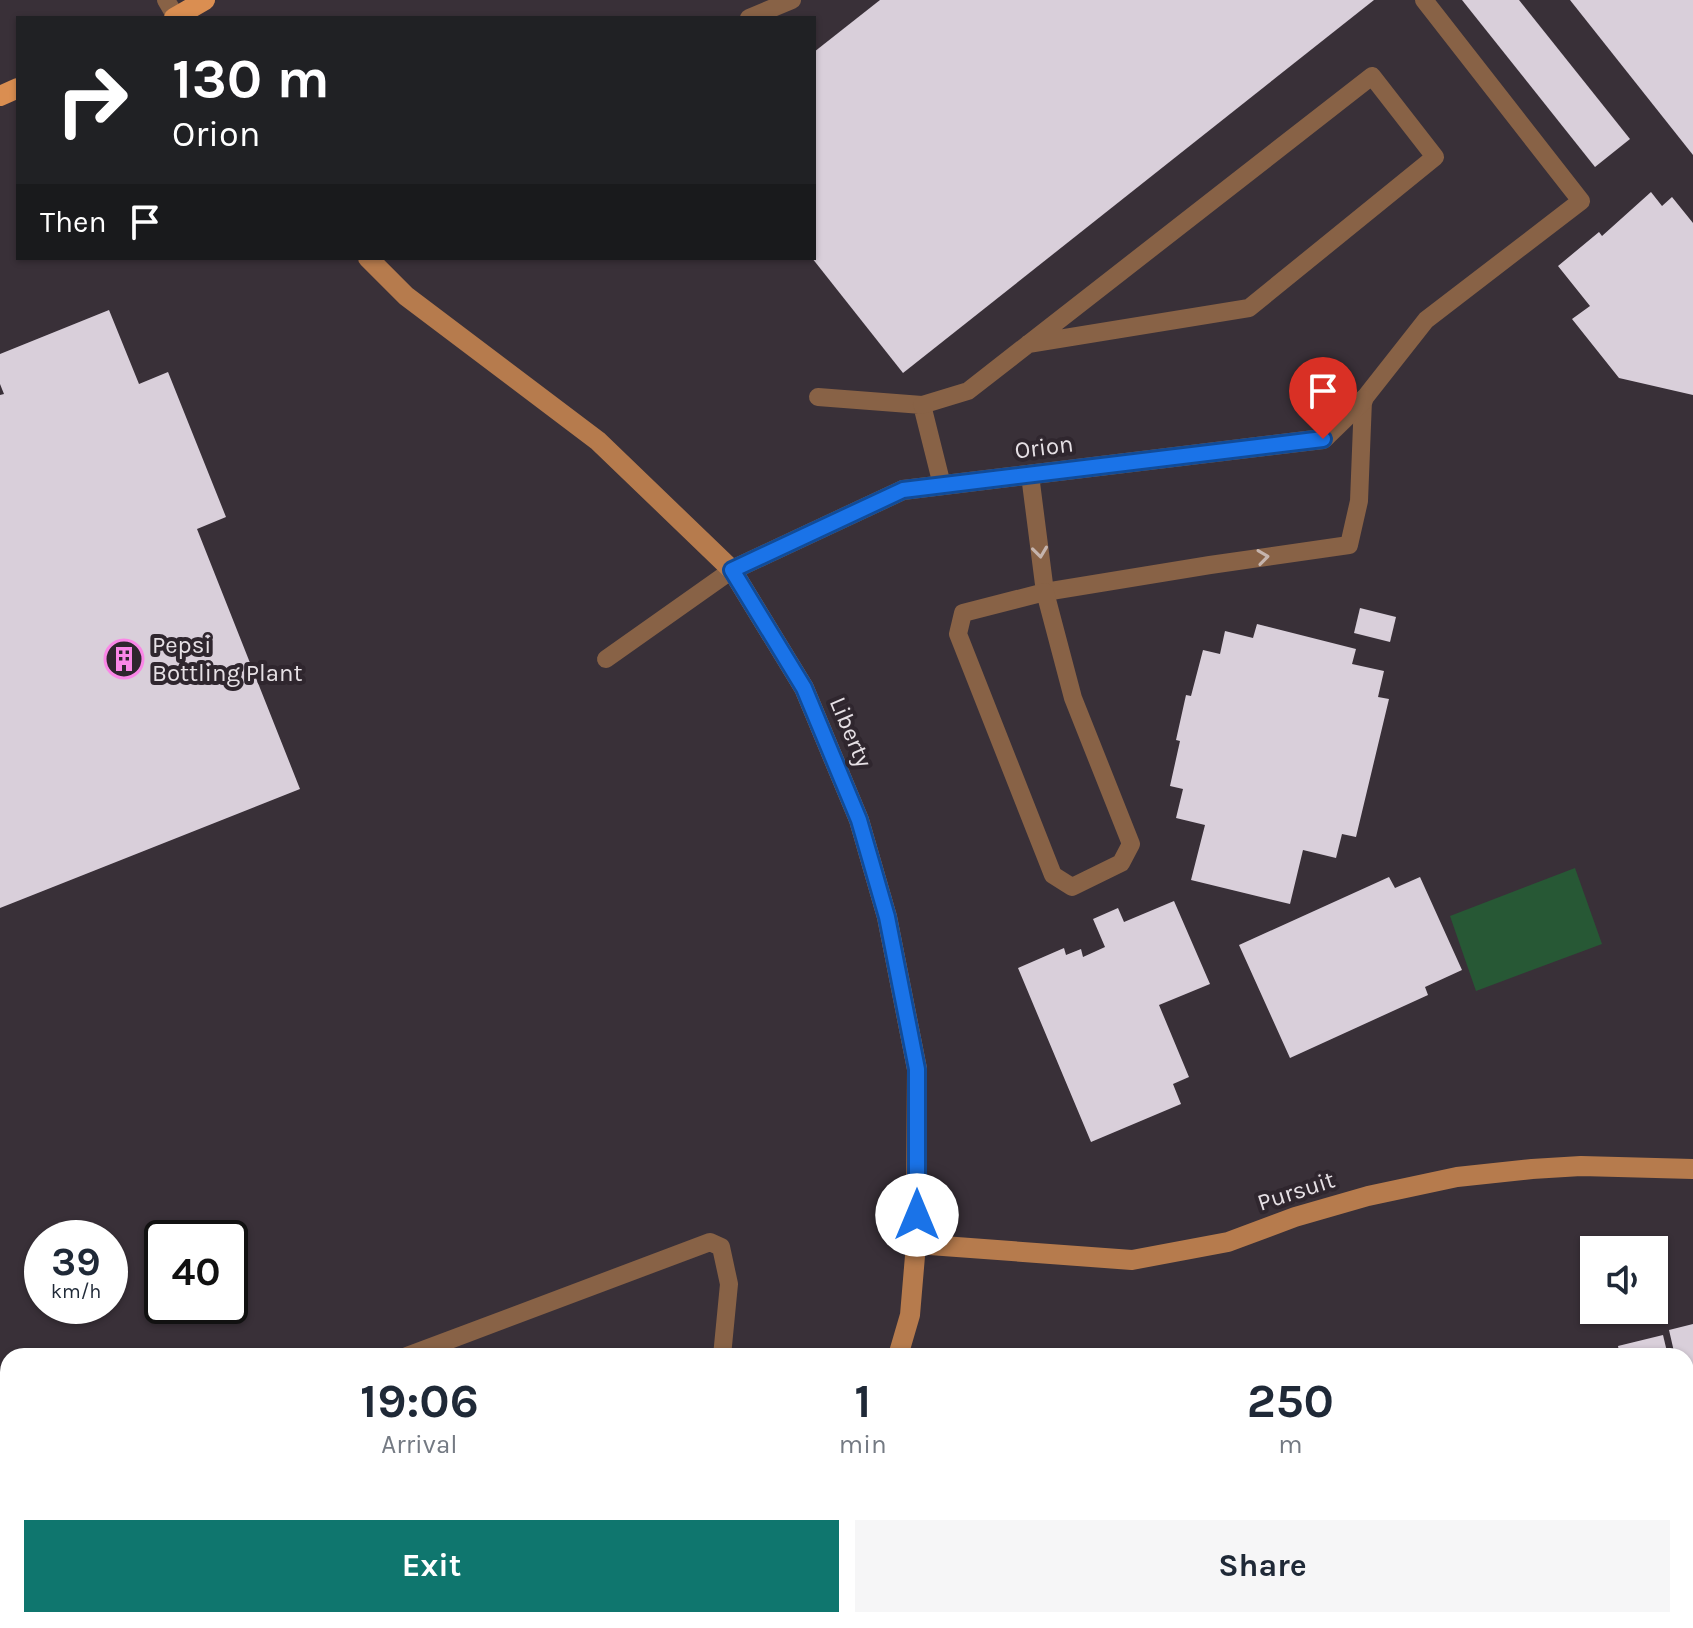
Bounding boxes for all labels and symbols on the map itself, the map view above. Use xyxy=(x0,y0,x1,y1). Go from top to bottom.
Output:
pin xyxy=(1289,357,1357,439)
street label: Orion xyxy=(1013,430,1075,464)
one-way arrow xyxy=(1031,545,1048,559)
one-way arrow xyxy=(1256,549,1270,566)
place label: Pepsi Bottling Plant xyxy=(152,631,302,687)
building icon: Pepsi Bottling Plant xyxy=(103,638,145,680)
street label: Liberty xyxy=(824,693,878,771)
street label: Pursuit xyxy=(1254,1165,1338,1217)
position arrow xyxy=(875,1173,959,1257)
speed limit sign: 40 xyxy=(144,1220,248,1324)

